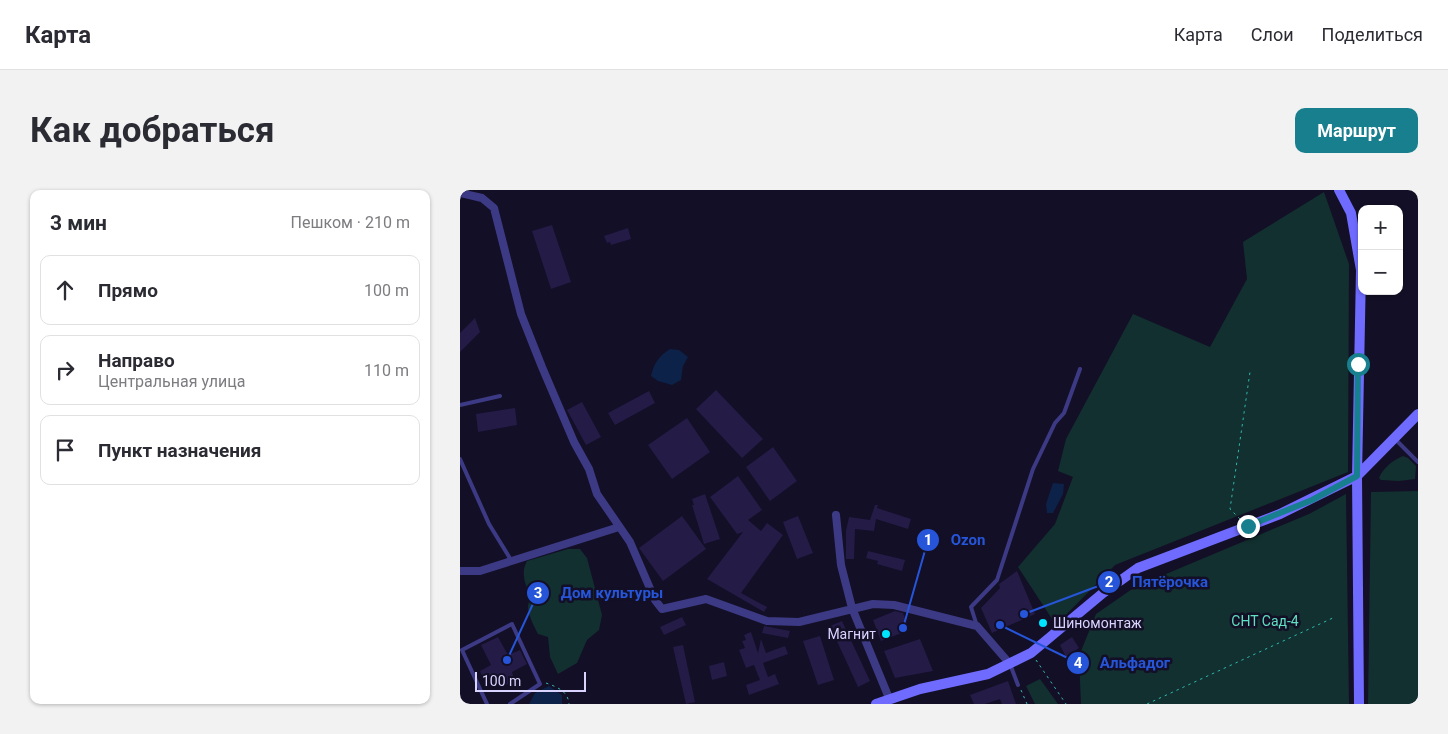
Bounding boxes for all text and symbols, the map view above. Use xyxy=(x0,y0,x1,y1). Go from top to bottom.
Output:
text: Карта xyxy=(25,21,91,49)
text: Карта xyxy=(1174,24,1223,45)
text: Слои xyxy=(1251,24,1294,45)
text: Поделиться xyxy=(1322,24,1423,45)
button: Маршрут xyxy=(1295,108,1418,153)
text: Как добраться xyxy=(30,110,275,151)
map controls xyxy=(1358,205,1403,295)
button: + xyxy=(1358,205,1403,250)
text: 3 мин xyxy=(50,211,107,235)
text: Пешком · 210 m xyxy=(291,213,410,232)
button: − xyxy=(1358,250,1403,295)
icon: ahead xyxy=(51,276,79,304)
text: Прямо xyxy=(98,279,158,302)
text: 100 m xyxy=(364,281,409,300)
text: Направо xyxy=(98,349,175,372)
route start xyxy=(1347,353,1370,376)
icon: right xyxy=(51,356,79,384)
text: 110 m xyxy=(364,361,409,380)
text: Центральная улица xyxy=(98,372,245,391)
icon: arrive xyxy=(51,436,79,464)
text: Пункт назначения xyxy=(98,439,261,462)
route end xyxy=(1237,515,1260,538)
callout: Ozon xyxy=(916,525,995,555)
text: 1 xyxy=(924,531,932,549)
text: Ozon xyxy=(951,531,985,549)
callout: Пятёрочка xyxy=(1097,567,1217,597)
text: 2 xyxy=(1105,573,1114,591)
text: Пятёрочка xyxy=(1132,573,1208,591)
callout: Дом культуры xyxy=(526,578,673,608)
text: 3 xyxy=(534,584,542,602)
text: Дом культуры xyxy=(561,584,663,602)
park label: СНТ Сад-4 xyxy=(1231,613,1299,629)
place label: Шиномонтаж xyxy=(1053,615,1142,631)
marker: Шиномонтаж xyxy=(1037,617,1049,629)
place label: Магнит xyxy=(827,626,876,642)
marker: Магнит xyxy=(880,628,892,640)
callout: Альфадог xyxy=(1065,648,1180,678)
text: 4 xyxy=(1074,654,1083,672)
text: Альфадог xyxy=(1100,654,1171,672)
scale bar xyxy=(475,669,586,692)
text: 100 m xyxy=(482,673,521,689)

